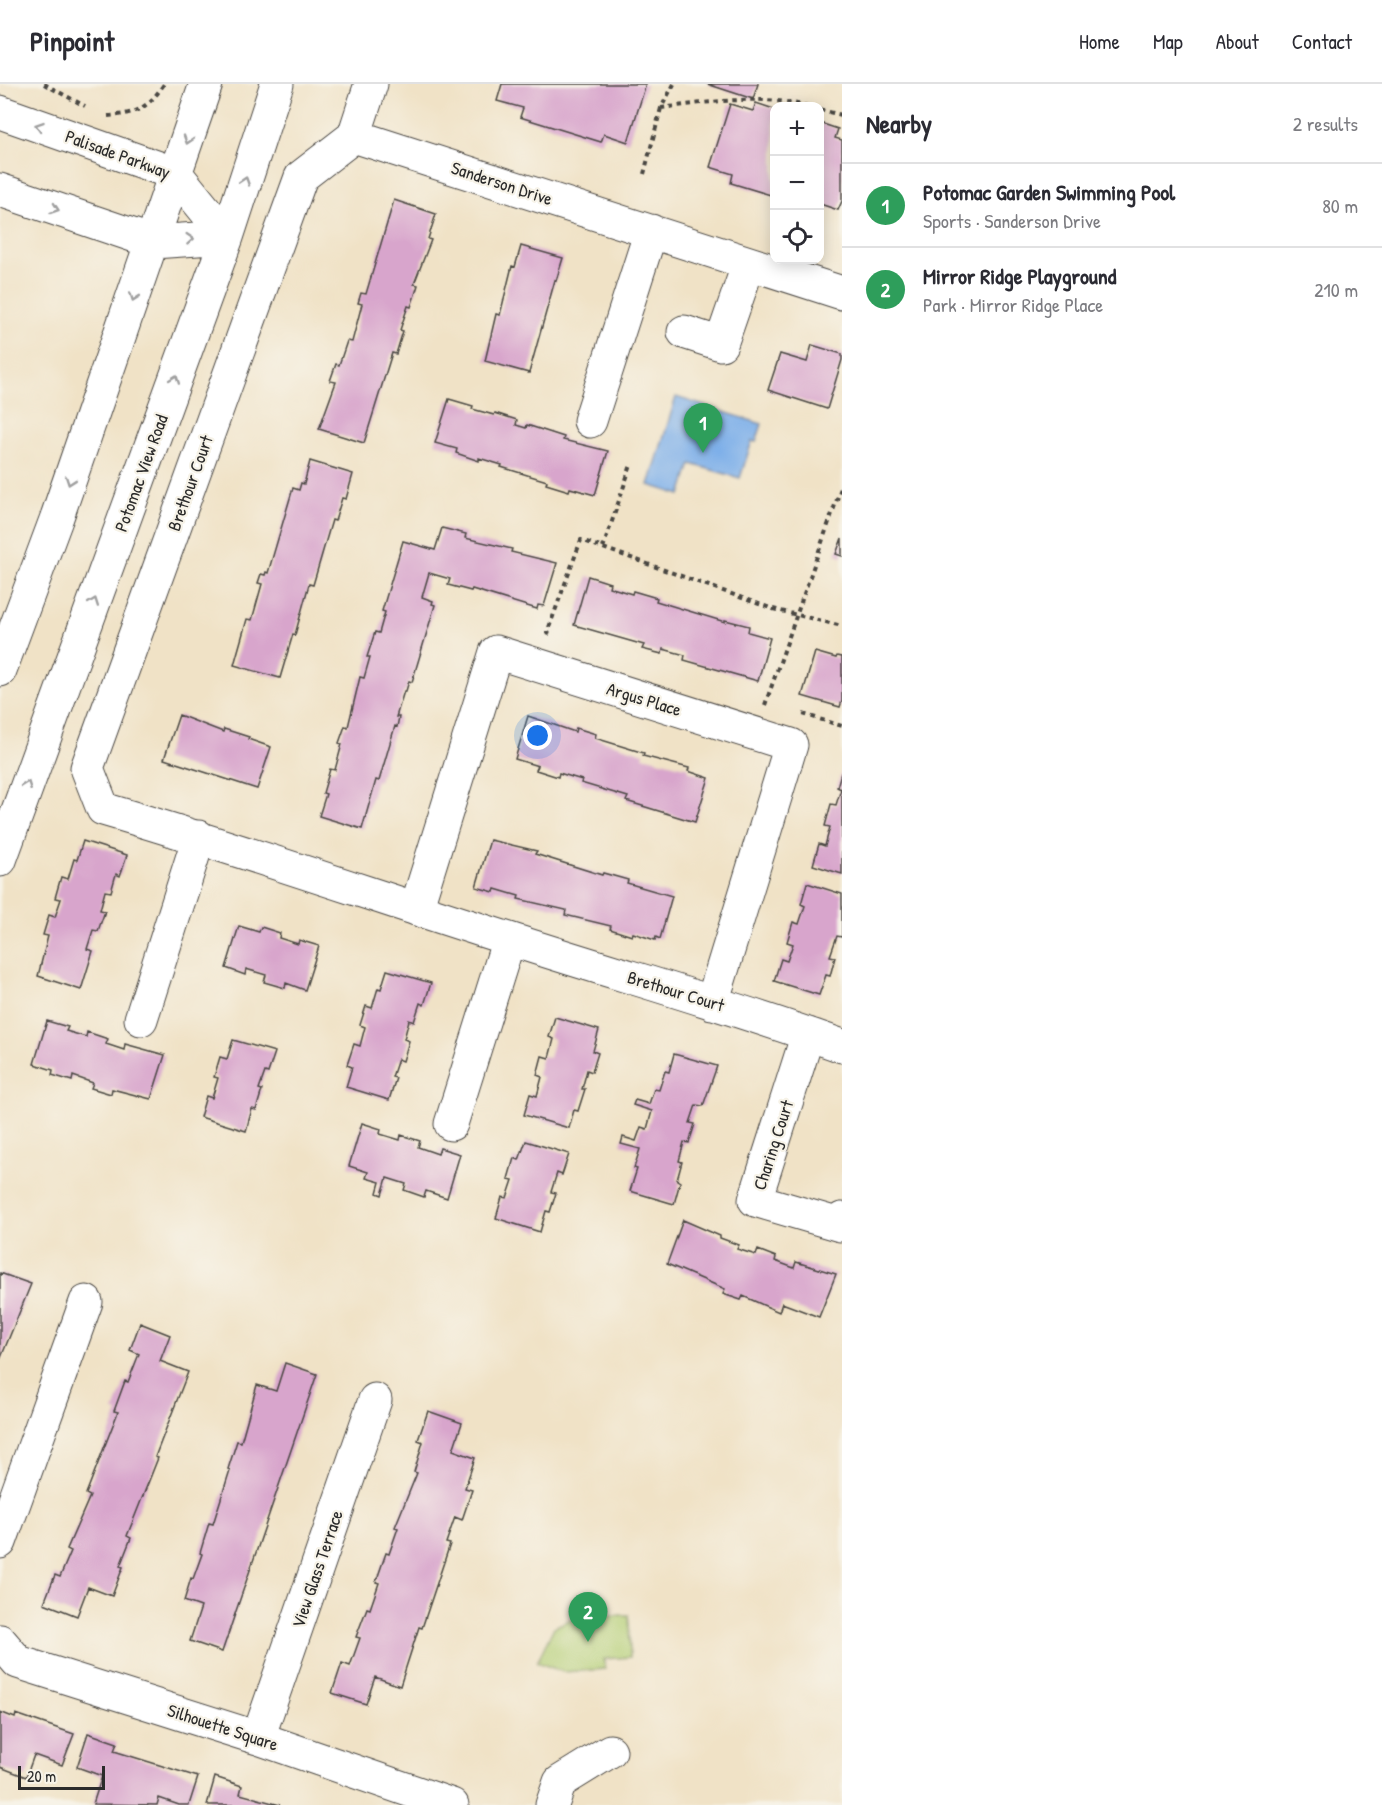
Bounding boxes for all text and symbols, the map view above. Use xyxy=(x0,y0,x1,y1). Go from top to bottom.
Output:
text: Pinpoint xyxy=(30,22,114,60)
text: Home xyxy=(1079,27,1120,56)
text: Map xyxy=(1153,27,1183,56)
text: About xyxy=(1216,27,1259,56)
text: Contact xyxy=(1292,27,1352,56)
map controls xyxy=(770,102,824,264)
button: + xyxy=(770,102,824,156)
text: Nearby xyxy=(866,106,932,141)
text: 2 results xyxy=(1293,110,1358,137)
one-way arrow xyxy=(34,120,44,133)
street label: Palisade Parkway xyxy=(62,123,174,185)
one-way arrow xyxy=(183,134,195,145)
street label: Sanderson Drive xyxy=(448,155,556,211)
button: − xyxy=(770,156,824,210)
one-way arrow xyxy=(238,176,250,187)
text: Potomac Garden Swimming Pool xyxy=(923,177,1175,207)
text: 1 xyxy=(882,192,889,219)
text: 80 m xyxy=(1322,192,1358,219)
one-way arrow xyxy=(49,201,60,214)
text: Sports · Sanderson Drive xyxy=(923,207,1101,234)
button: locate xyxy=(770,210,824,264)
one-way arrow xyxy=(185,233,194,246)
text: Mirror Ridge Playground xyxy=(923,261,1116,291)
text: 2 xyxy=(881,276,890,303)
text: 210 m xyxy=(1314,276,1358,303)
one-way arrow xyxy=(128,291,141,302)
text: Park · Mirror Ridge Place xyxy=(923,291,1103,318)
one-way arrow xyxy=(168,375,180,386)
pin: 1 xyxy=(684,404,722,453)
street label: Potomac View Road xyxy=(108,411,174,535)
street label: Brethour Court xyxy=(161,431,219,534)
one-way arrow xyxy=(64,475,77,486)
one-way arrow xyxy=(87,597,99,608)
street label: Argus Place xyxy=(604,676,684,722)
your location xyxy=(523,721,552,750)
one-way arrow xyxy=(20,780,33,791)
street label: Brethour Court xyxy=(625,964,728,1018)
street label: Charing Court xyxy=(747,1096,800,1193)
street label: View Glass Terrace xyxy=(285,1507,349,1631)
pin: 2 xyxy=(568,1592,608,1642)
street label: Silhouette Square xyxy=(164,1697,282,1757)
scale bar xyxy=(18,1763,105,1790)
text: 20 m xyxy=(27,1765,56,1787)

